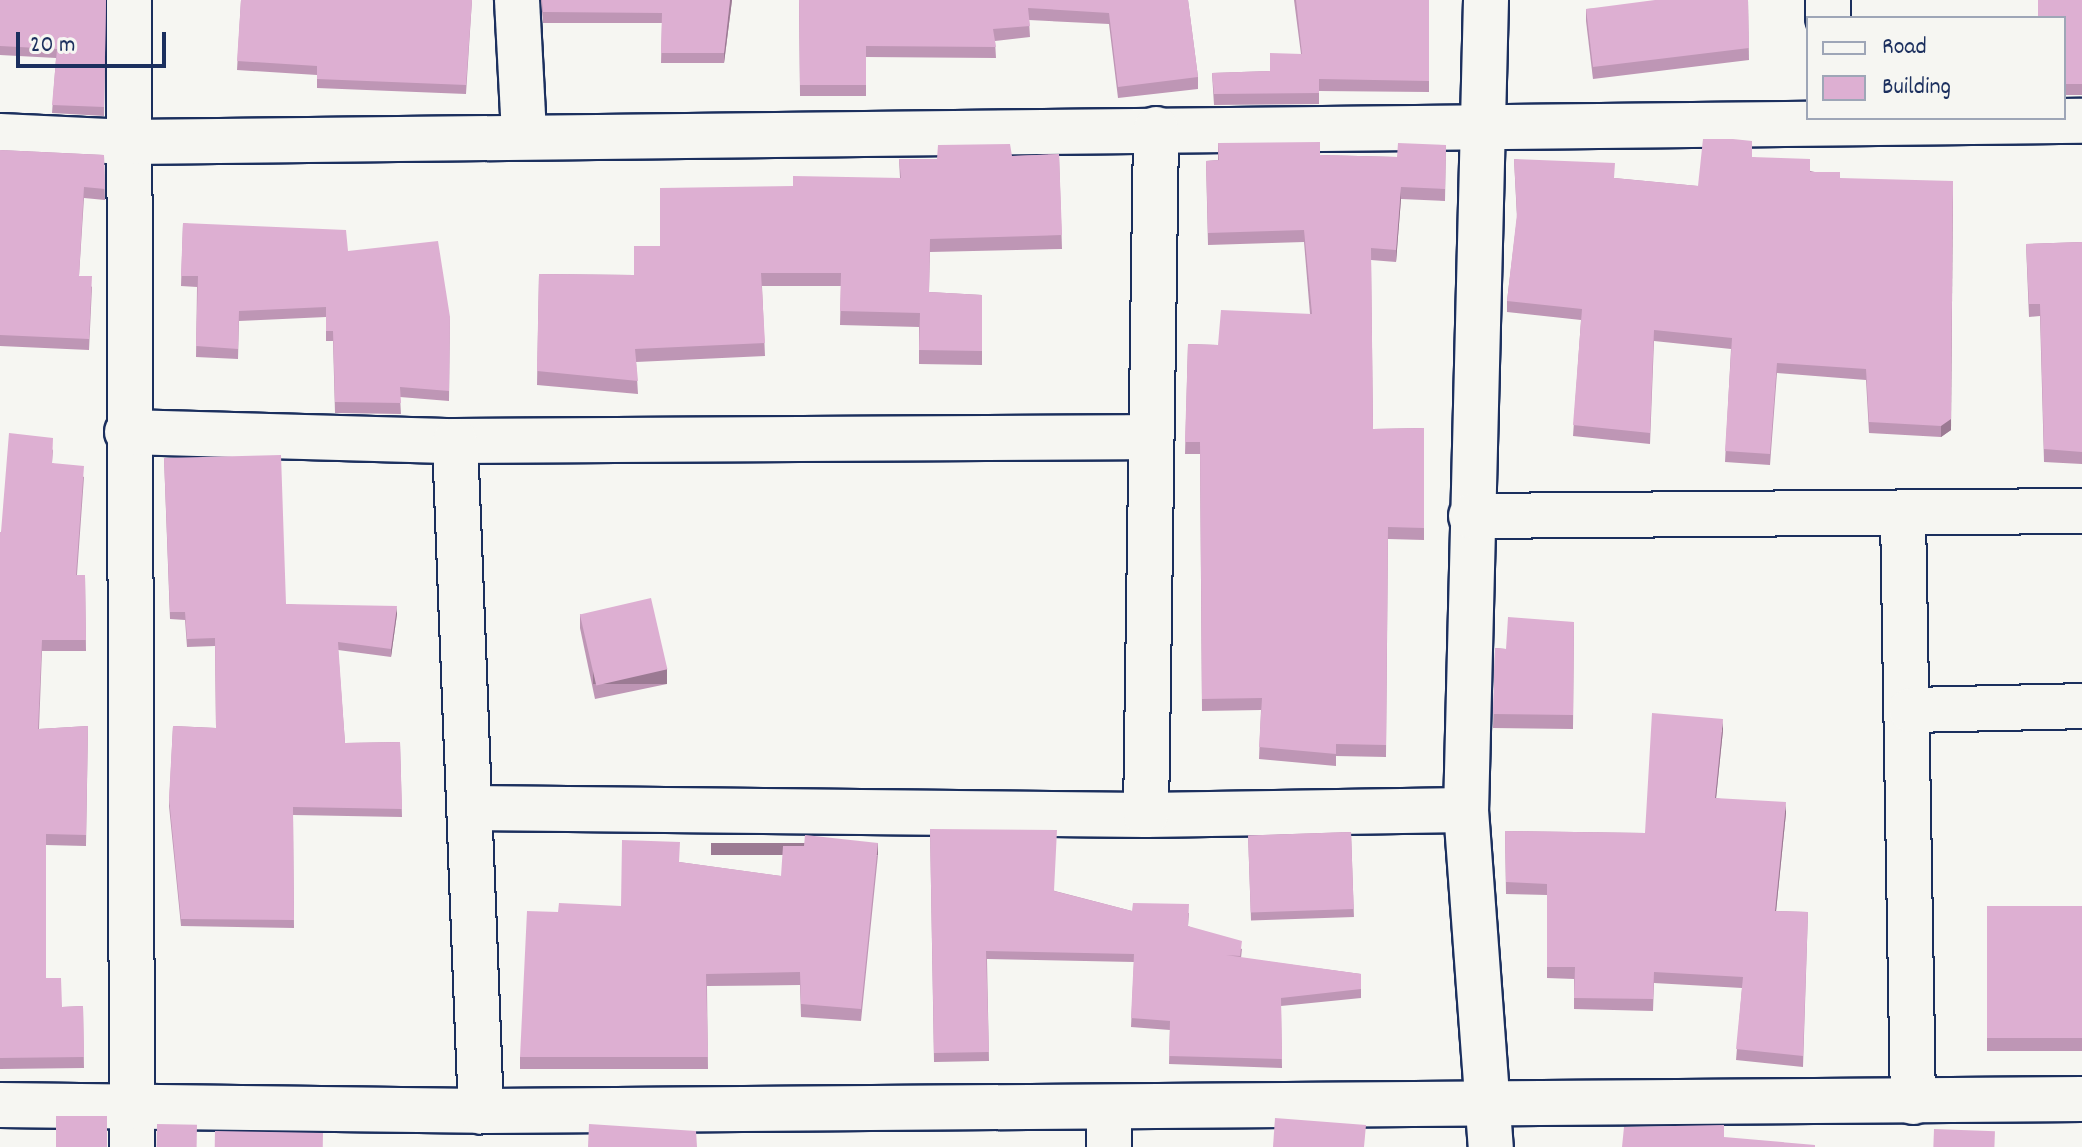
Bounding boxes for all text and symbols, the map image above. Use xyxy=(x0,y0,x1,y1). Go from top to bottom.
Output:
scale bar xyxy=(20,16,170,66)
legend xyxy=(1806,16,2066,120)
text: 20 m xyxy=(30,29,76,63)
text: Road xyxy=(1882,31,1927,65)
text: Building xyxy=(1882,71,1951,105)

